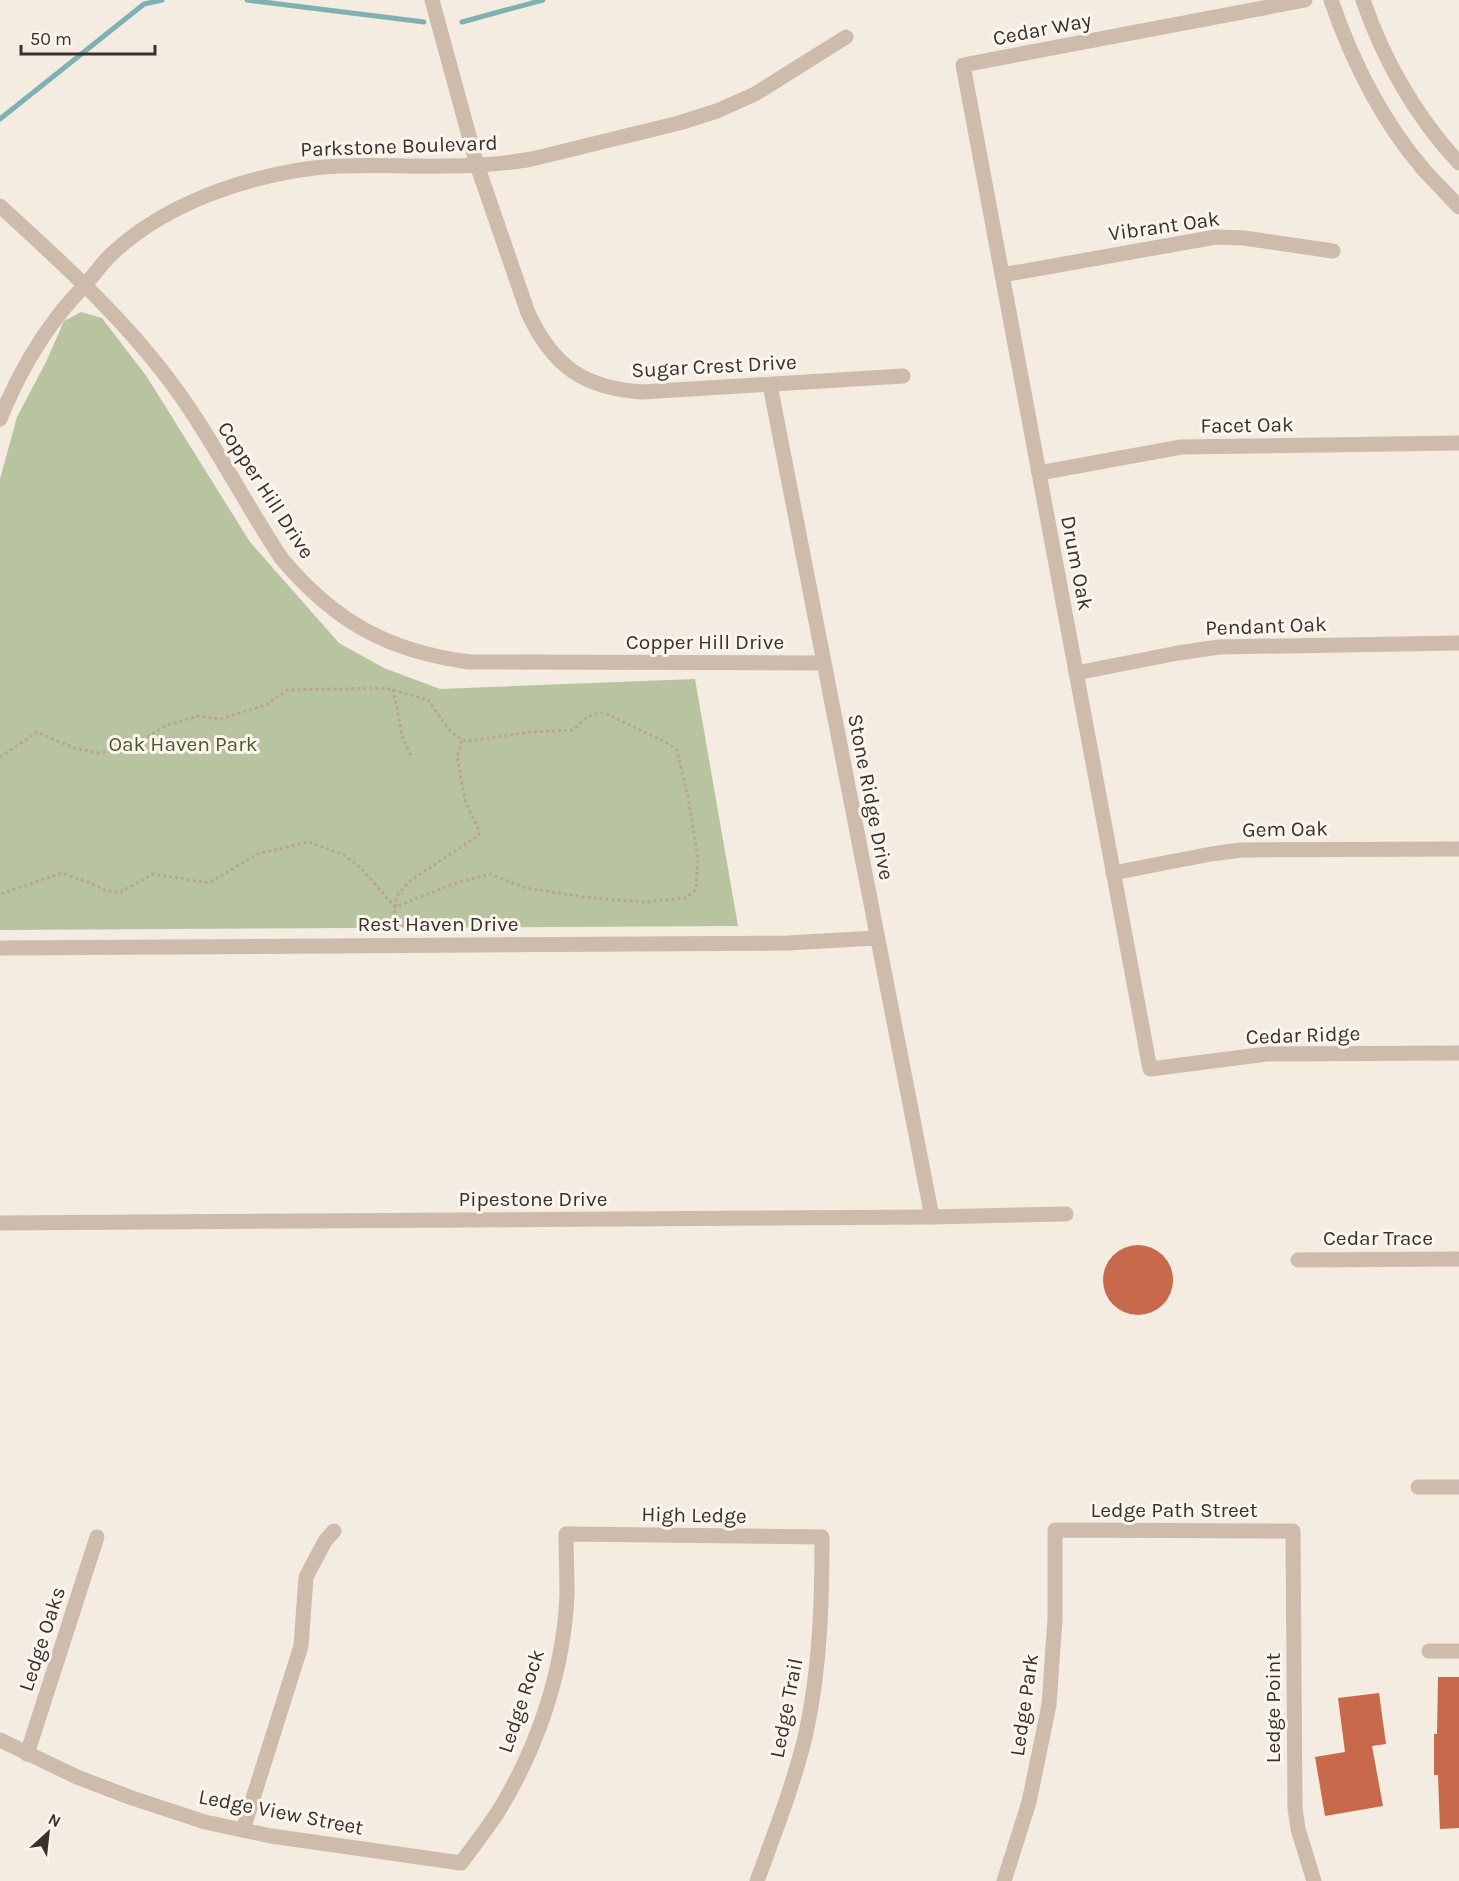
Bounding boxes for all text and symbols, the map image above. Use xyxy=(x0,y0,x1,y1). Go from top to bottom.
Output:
street label: Cedar Way xyxy=(991,8,1093,50)
scale bar xyxy=(21,18,154,56)
text: 50 m xyxy=(30,28,72,50)
street label: Parkstone Boulevard xyxy=(300,131,498,161)
street label: Vibrant Oak xyxy=(1107,206,1221,246)
street label: Sugar Crest Drive xyxy=(631,350,797,382)
street label: Facet Oak xyxy=(1200,412,1294,438)
street label: Copper Hill Drive xyxy=(213,417,319,563)
street label: Drum Oak xyxy=(1056,514,1098,612)
street label: Pendant Oak xyxy=(1205,612,1327,640)
street label: Copper Hill Drive xyxy=(626,630,784,654)
street label: Stone Ridge Drive xyxy=(843,712,899,882)
park label: Oak Haven Park xyxy=(108,732,258,756)
street label: Gem Oak xyxy=(1242,816,1328,842)
street label: Rest Haven Drive xyxy=(357,912,519,936)
street label: Cedar Ridge xyxy=(1245,1021,1361,1049)
street label: Pipestone Drive xyxy=(459,1187,607,1211)
street label: Cedar Trace xyxy=(1323,1226,1433,1250)
street label: Ledge Path Street xyxy=(1090,1498,1258,1522)
street label: High Ledge xyxy=(641,1502,747,1528)
street label: Ledge Oaks xyxy=(14,1584,70,1694)
street label: Ledge Rock xyxy=(493,1646,549,1756)
street label: Ledge Park xyxy=(1005,1652,1043,1758)
street label: Ledge Point xyxy=(1261,1653,1285,1763)
street label: Ledge Trail xyxy=(765,1656,807,1760)
street label: Ledge View Street xyxy=(197,1784,366,1840)
north arrow xyxy=(18,1803,78,1863)
text: N xyxy=(45,1809,64,1831)

